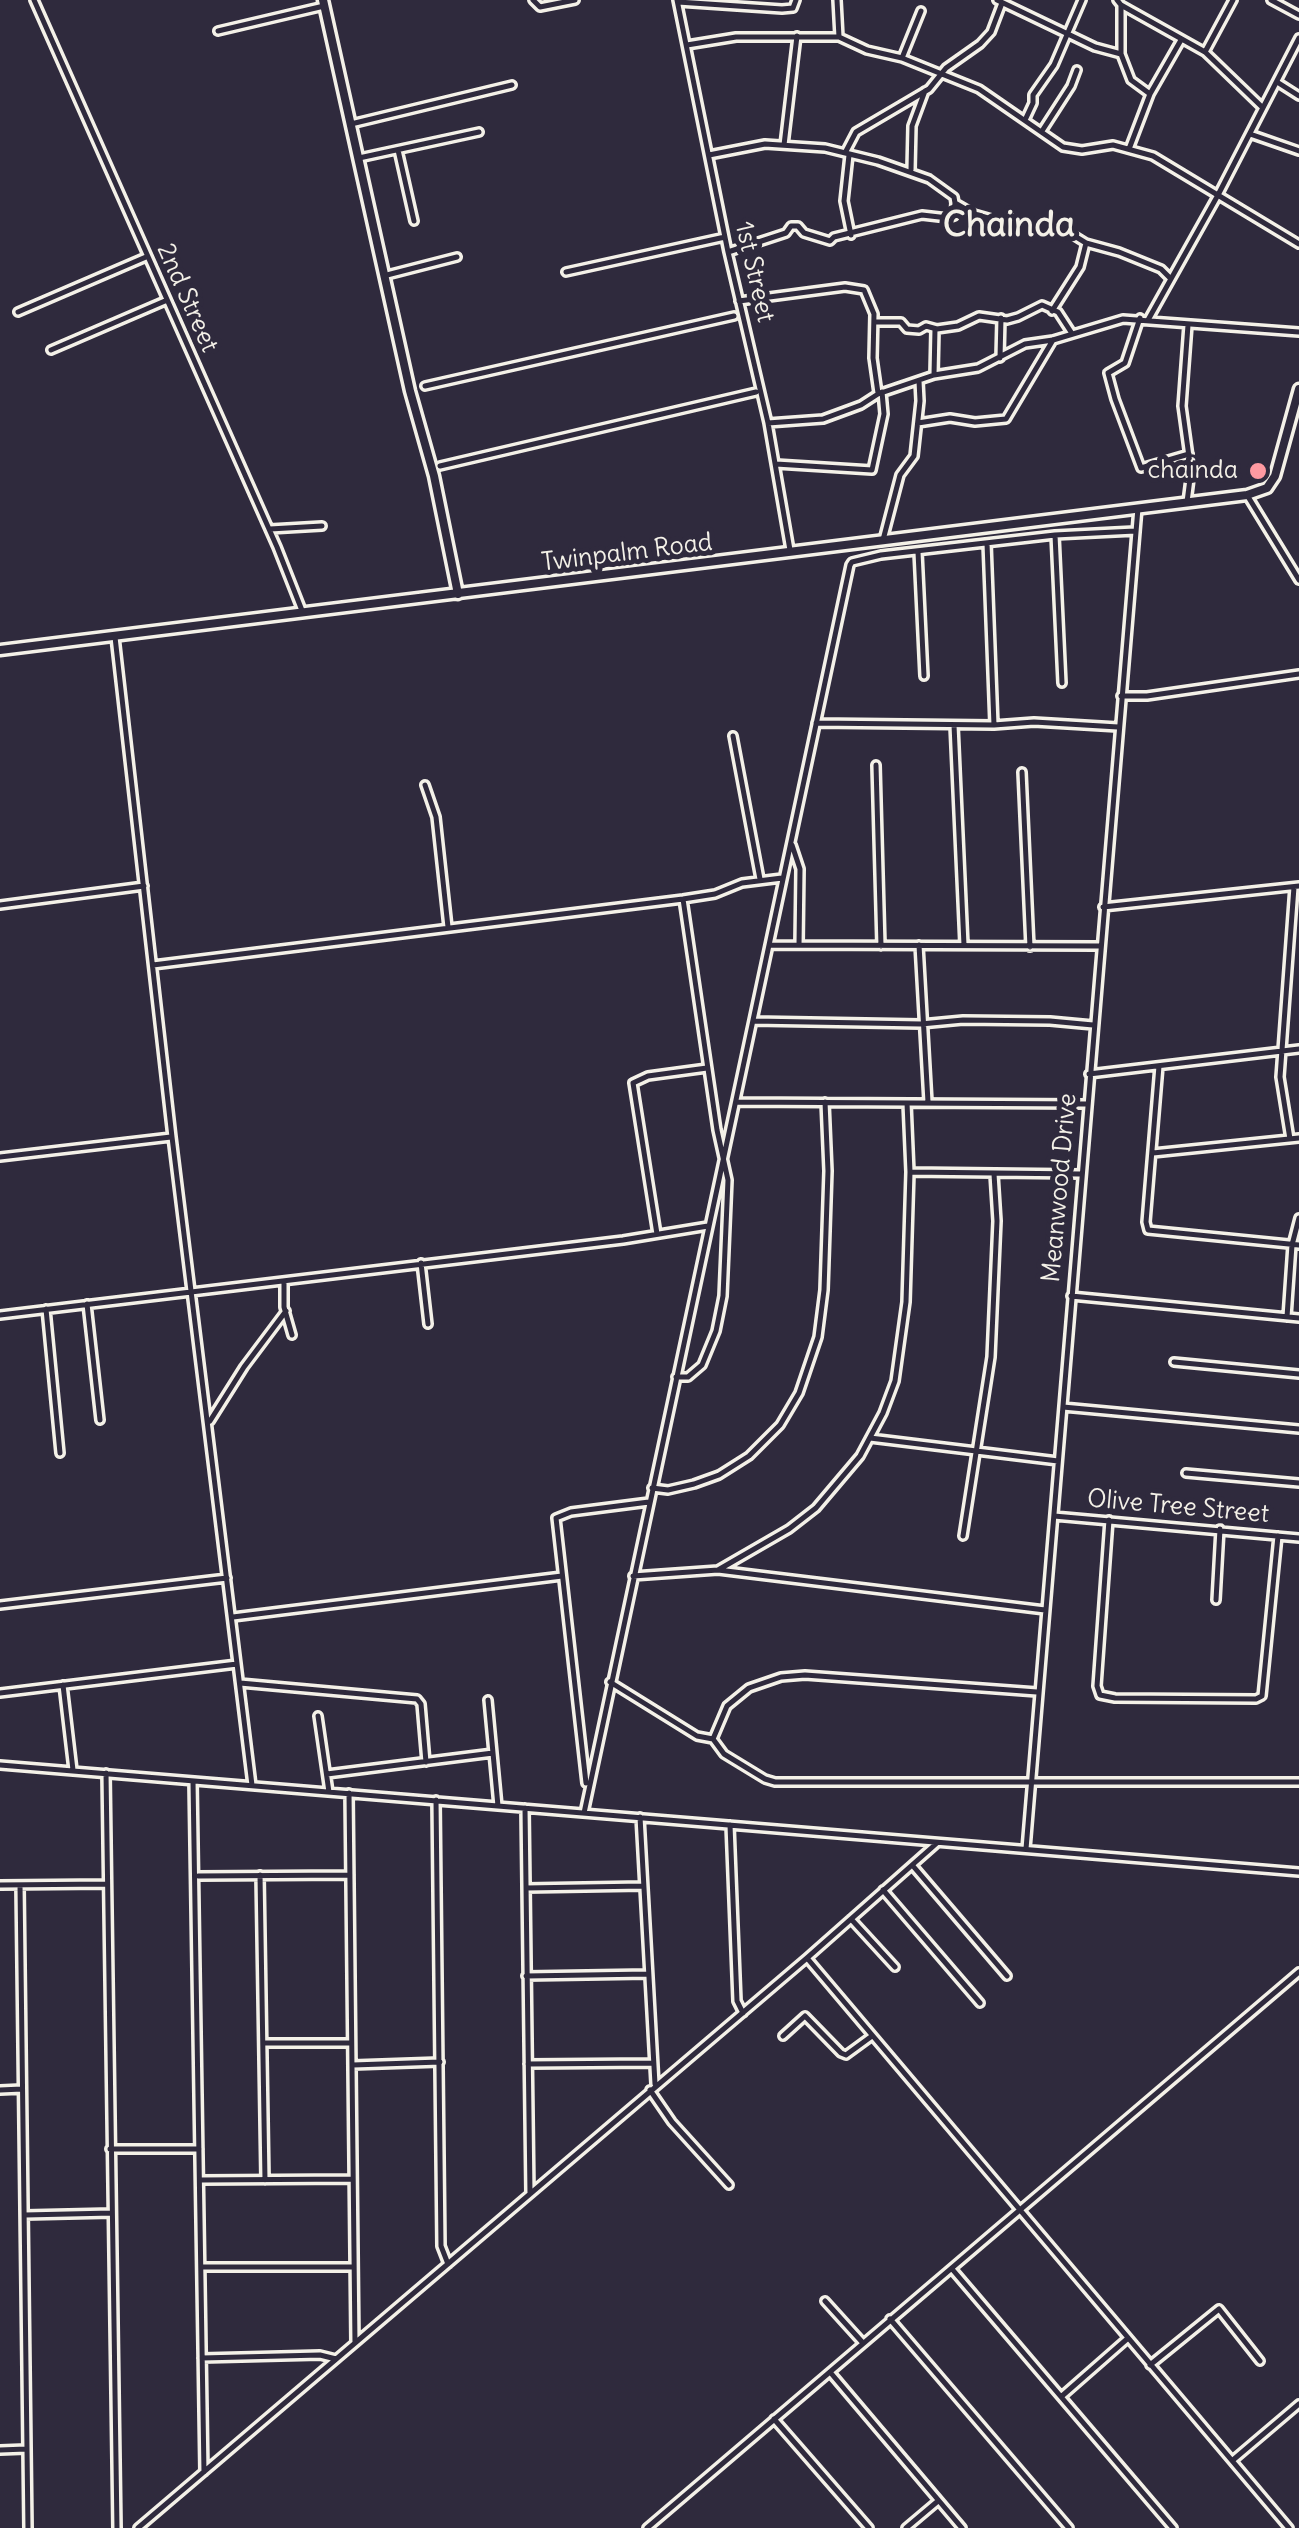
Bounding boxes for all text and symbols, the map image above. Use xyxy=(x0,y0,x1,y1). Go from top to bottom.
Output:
district label: Chainda xyxy=(943,205,1075,247)
street label: 1st Street xyxy=(728,219,780,325)
street label: 2nd Street xyxy=(150,239,224,357)
place label: chainda xyxy=(1148,456,1238,486)
marker: chainda xyxy=(1247,460,1269,482)
street label: Twinpalm Road xyxy=(540,528,714,578)
street label: Meanwood Drive xyxy=(1037,1092,1083,1284)
street label: Olive Tree Street xyxy=(1086,1484,1270,1530)

